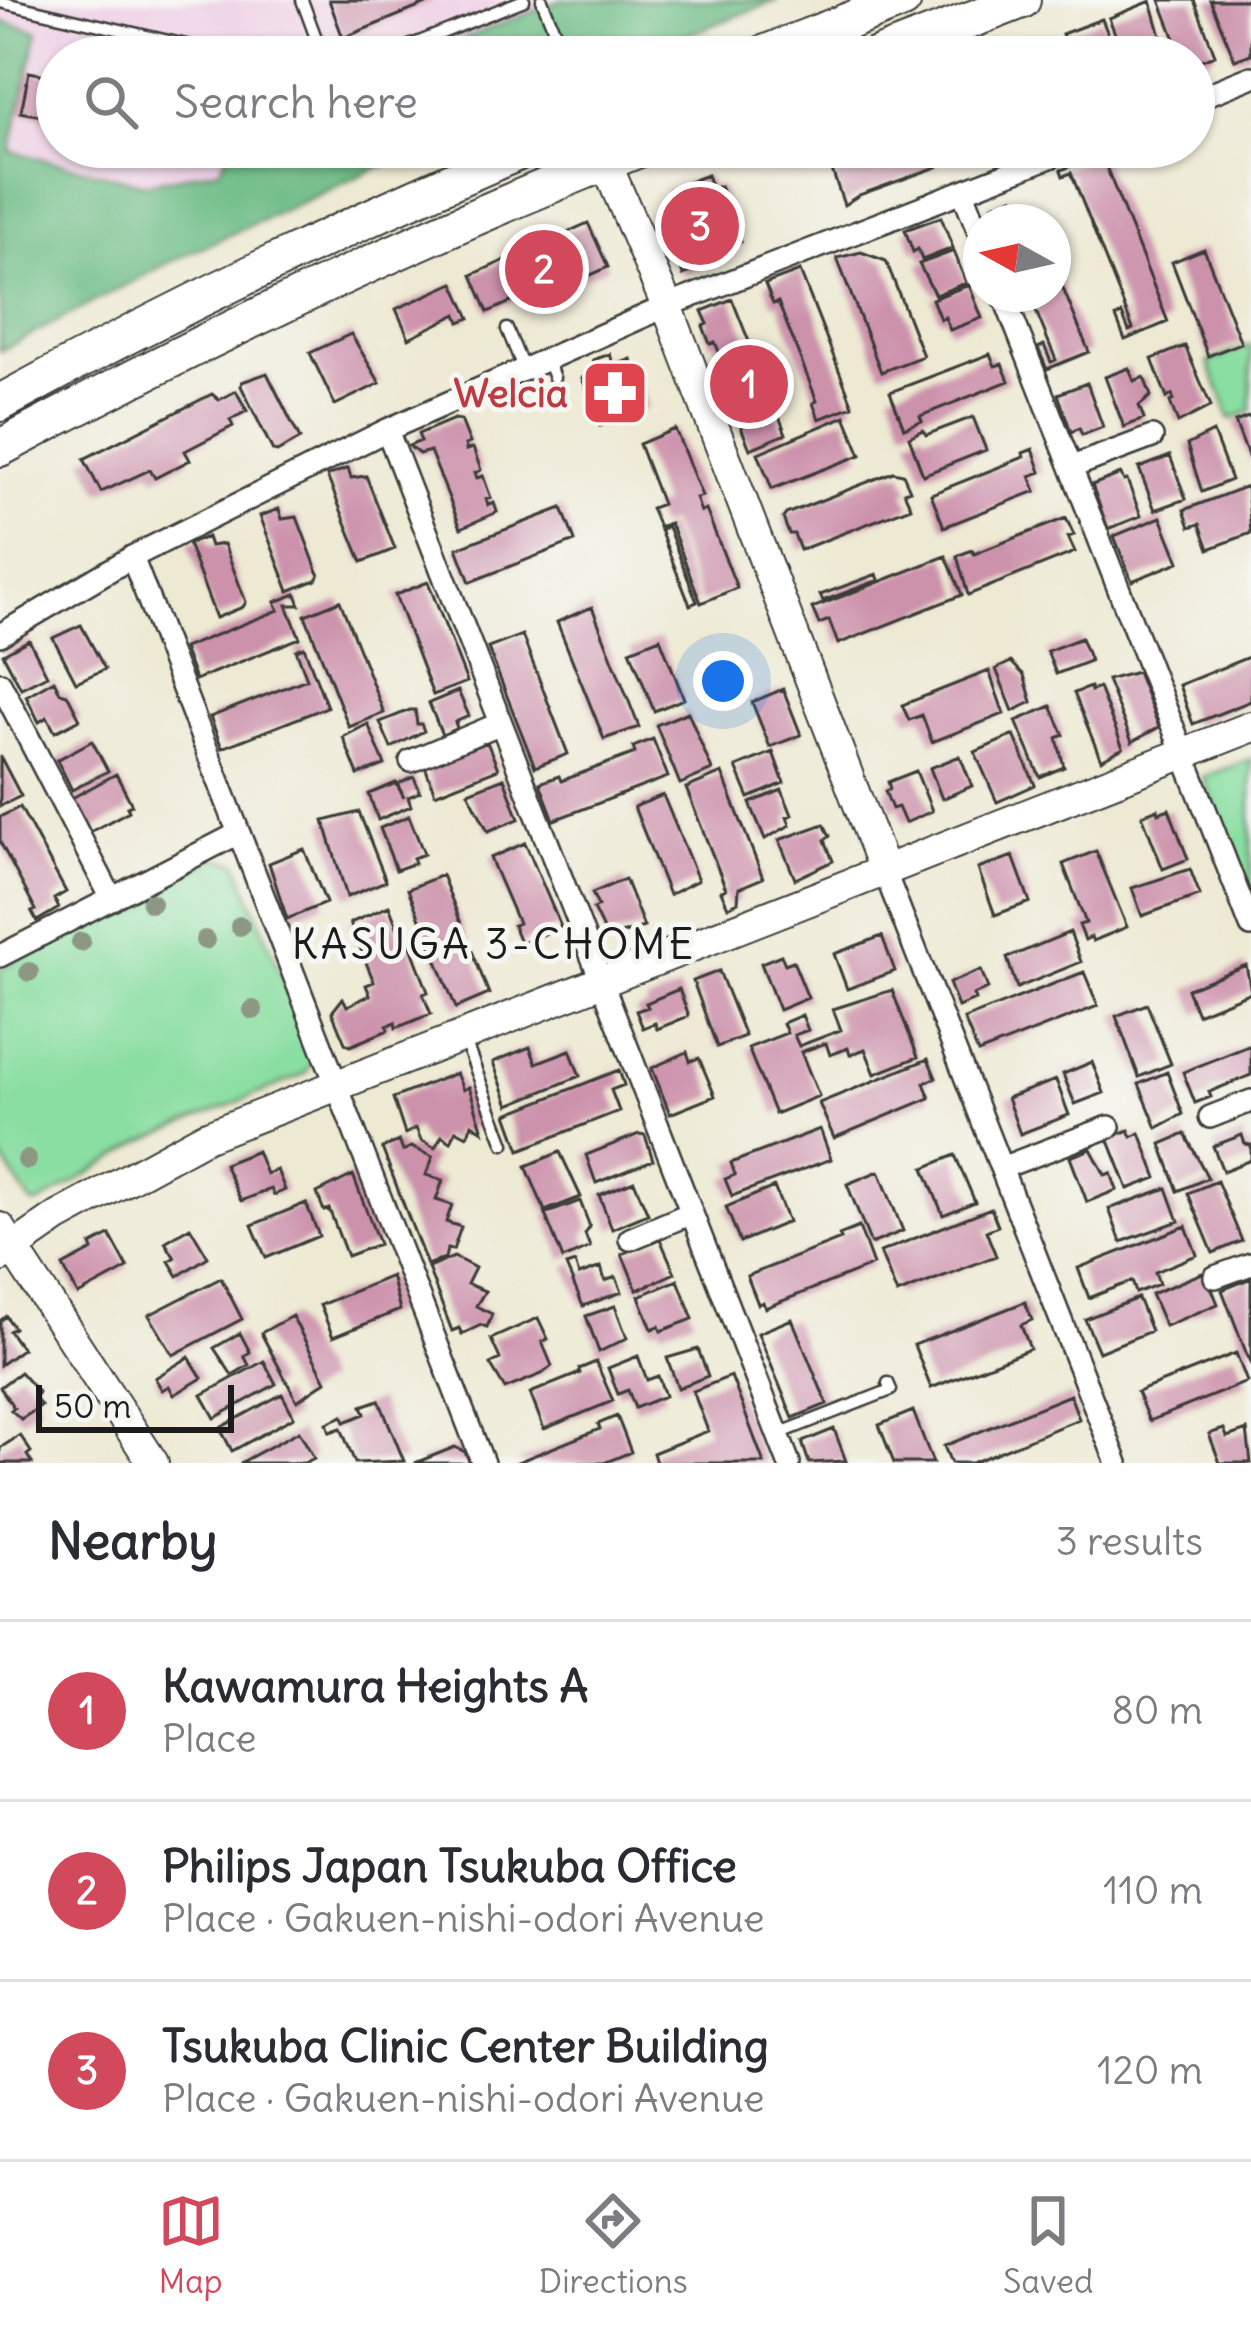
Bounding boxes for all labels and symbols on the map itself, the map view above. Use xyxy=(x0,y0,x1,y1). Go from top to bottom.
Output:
pin: 3 xyxy=(661,181,739,271)
north arrow xyxy=(963,204,1071,312)
pin: 2 xyxy=(505,224,583,314)
pin: 1 xyxy=(710,339,788,429)
pharmacy icon: Welcia xyxy=(580,358,650,428)
place label: Welcia xyxy=(453,369,568,418)
your location xyxy=(693,651,753,711)
district label: KASUGA 3-CHOME xyxy=(292,918,696,970)
scale bar xyxy=(36,1379,234,1432)

